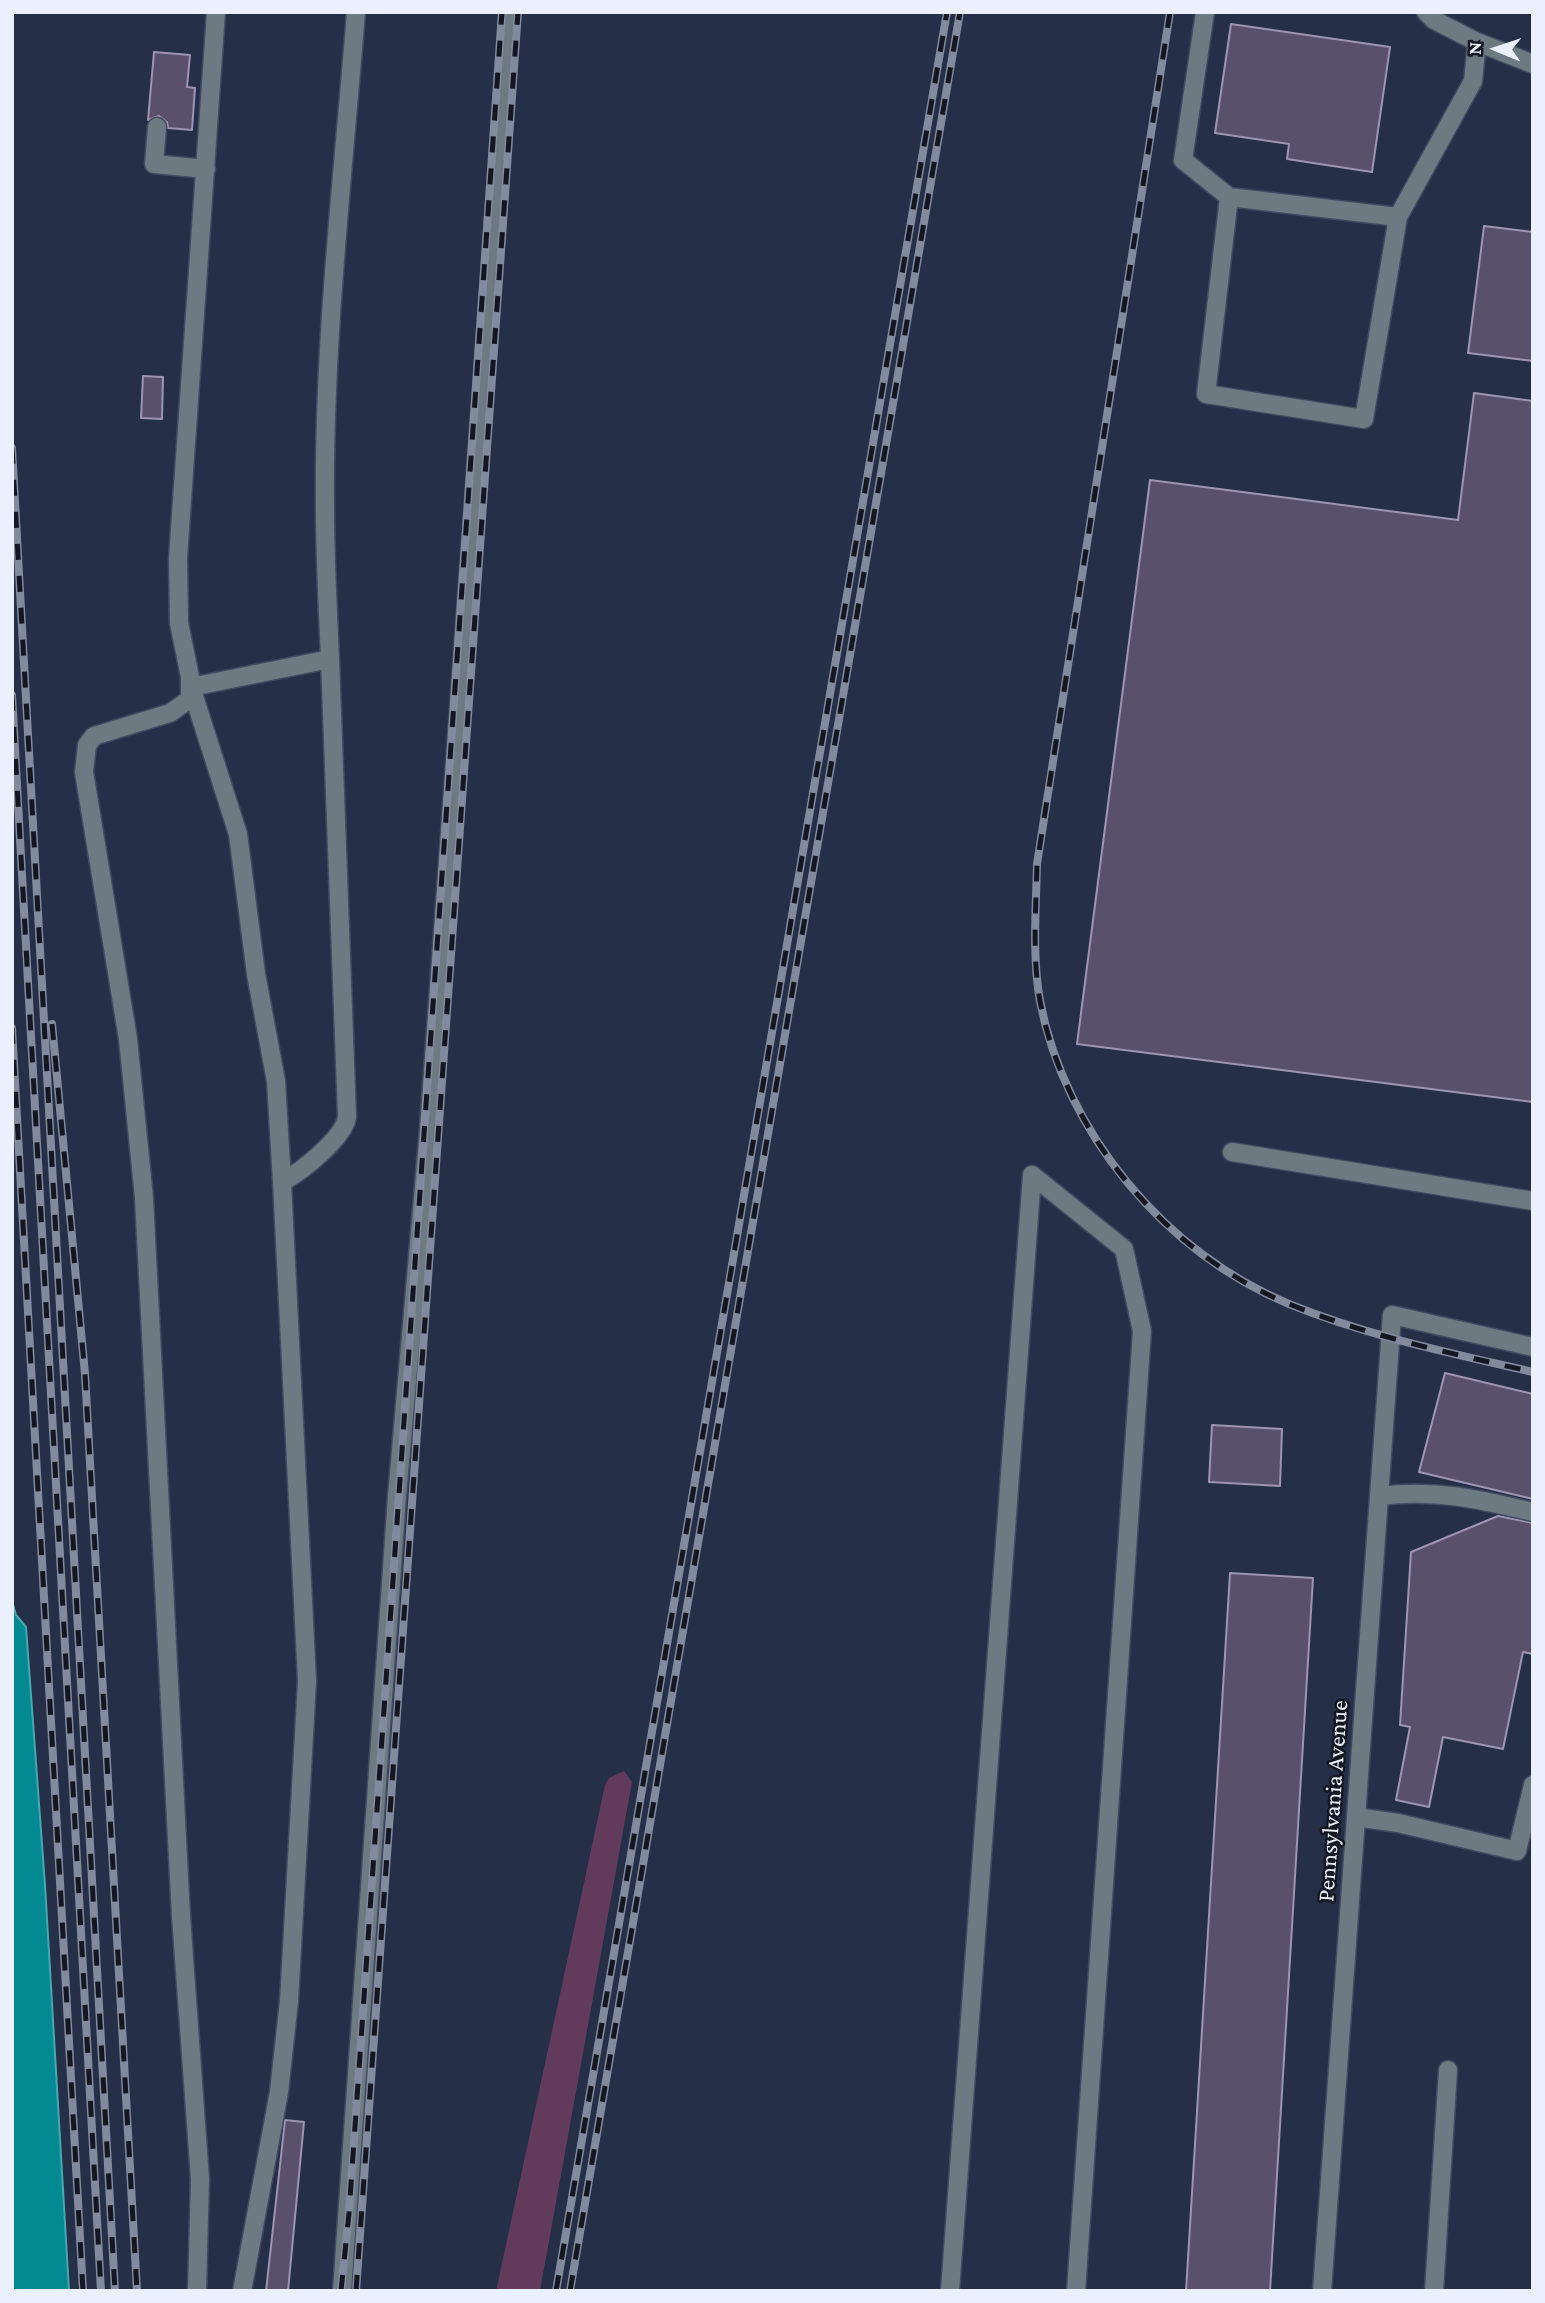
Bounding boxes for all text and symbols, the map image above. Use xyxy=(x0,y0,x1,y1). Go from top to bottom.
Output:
north arrow xyxy=(1461,14,1531,84)
text: N xyxy=(1464,41,1485,55)
street label: Pennsylvania Avenue xyxy=(1312,1699,1354,1903)

